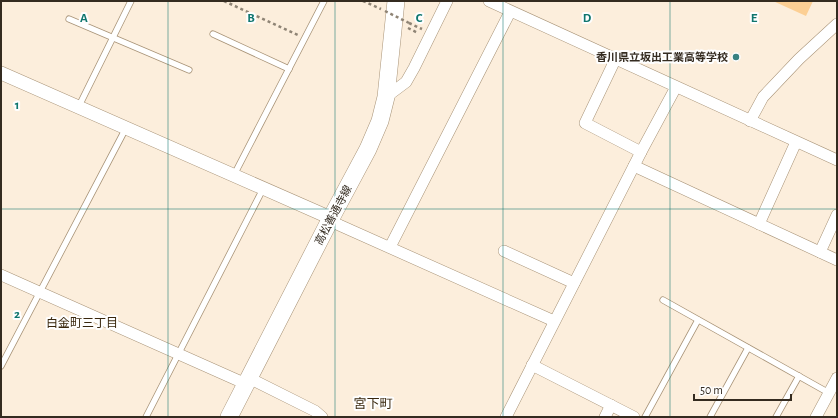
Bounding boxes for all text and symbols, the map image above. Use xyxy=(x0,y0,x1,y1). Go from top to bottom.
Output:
text: A xyxy=(80,12,88,25)
text: B xyxy=(247,12,255,25)
text: C xyxy=(416,12,423,25)
text: D xyxy=(583,12,592,25)
text: E xyxy=(751,12,758,25)
place label: 香川県立坂出工業高等学校 xyxy=(596,51,728,63)
marker: 香川県立坂出工業高等学校 xyxy=(731,52,741,62)
text: 1 xyxy=(15,99,19,112)
street label: 高松善通寺線 xyxy=(312,183,354,247)
text: 2 xyxy=(14,308,20,321)
district label: 白金町三丁目 xyxy=(46,317,118,329)
scale bar xyxy=(694,376,791,402)
text: 50 m xyxy=(700,384,723,396)
district label: 宮下町 xyxy=(353,397,393,411)

